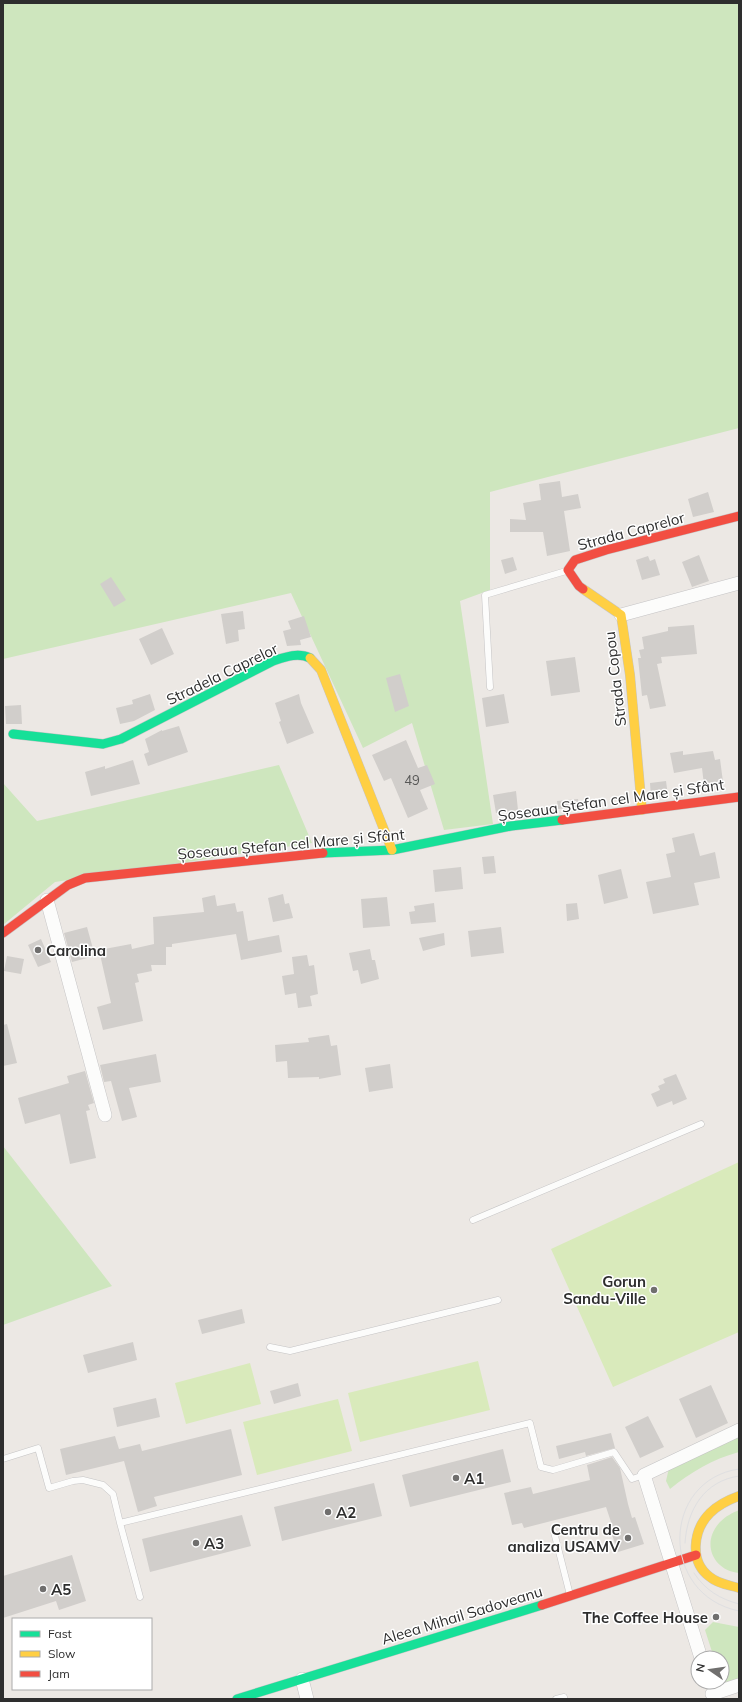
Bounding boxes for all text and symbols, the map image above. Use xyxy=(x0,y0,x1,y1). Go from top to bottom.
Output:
street label: Strada Caprelor xyxy=(575,507,687,554)
street label: Strada Copou xyxy=(600,631,630,727)
street label: Stradela Caprelor xyxy=(163,639,281,709)
house number: 49 xyxy=(404,772,420,788)
street label: Șoseaua Ștefan cel Mare și Sfânt xyxy=(497,775,725,825)
street label: Șoseaua Ștefan cel Mare și Sfânt xyxy=(177,825,405,863)
place label: Carolina xyxy=(46,941,106,960)
marker: Carolina xyxy=(33,945,43,955)
place label: Gorun Sandu-Ville xyxy=(563,1272,646,1308)
marker: Gorun Sandu-Ville xyxy=(649,1285,659,1295)
place label: A1 xyxy=(464,1469,484,1488)
marker: A1 xyxy=(451,1473,461,1483)
place label: A2 xyxy=(336,1503,356,1522)
marker: A2 xyxy=(323,1507,333,1517)
place label: Centru de analiza USAMV xyxy=(507,1520,620,1556)
marker: Centru de analiza USAMV xyxy=(623,1533,633,1543)
place label: A3 xyxy=(204,1534,224,1553)
marker: A3 xyxy=(191,1538,201,1548)
place label: A5 xyxy=(51,1580,71,1599)
street label: Aleea Mihail Sadoveanu xyxy=(379,1581,545,1649)
marker: A5 xyxy=(38,1584,48,1594)
place label: The Coffee House xyxy=(583,1608,708,1627)
marker: The Coffee House xyxy=(711,1612,721,1622)
legend xyxy=(12,1618,152,1690)
text: Fast xyxy=(48,1626,72,1641)
text: Slow xyxy=(48,1646,76,1661)
north arrow xyxy=(690,1650,730,1690)
text: N xyxy=(693,1662,708,1673)
text: Jam xyxy=(48,1666,70,1681)

